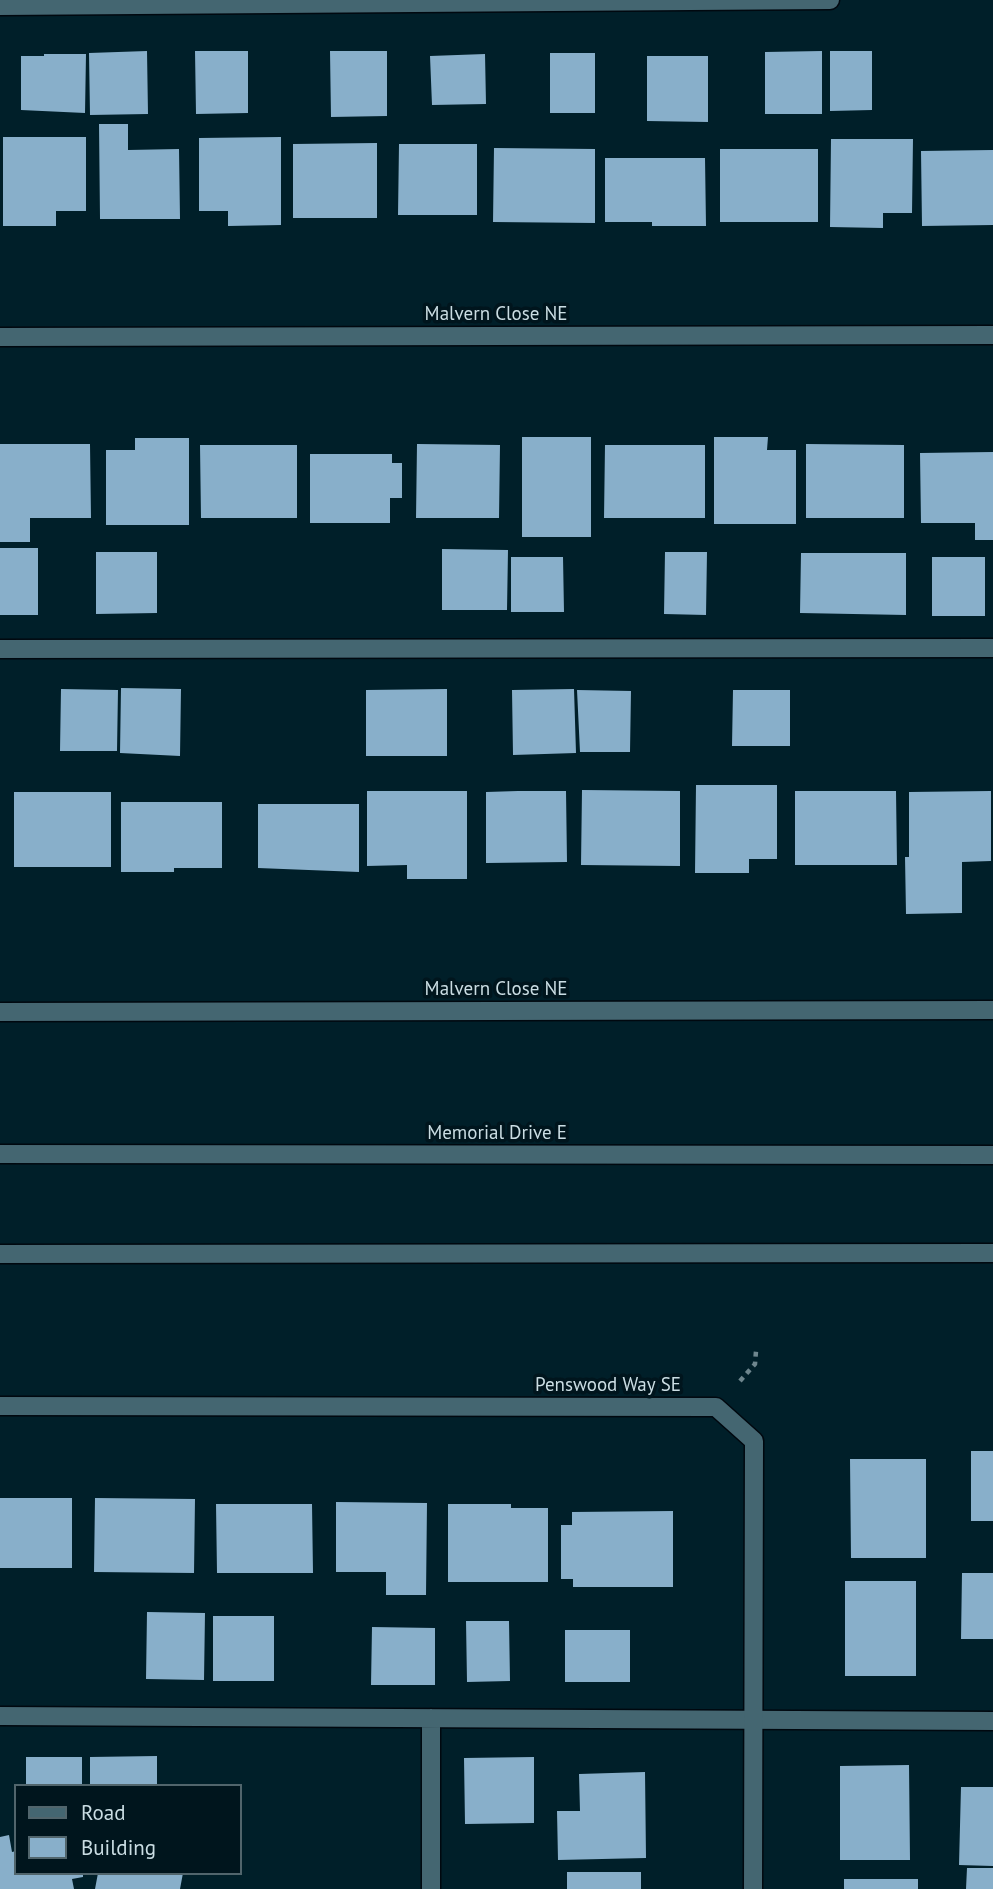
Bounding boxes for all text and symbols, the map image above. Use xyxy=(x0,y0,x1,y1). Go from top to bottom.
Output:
street label: Malvern Close NE xyxy=(425,304,567,326)
street label: Malvern Close NE xyxy=(425,979,567,1001)
street label: Memorial Drive E xyxy=(427,1123,567,1145)
street label: Penswood Way SE xyxy=(535,1375,681,1397)
legend xyxy=(14,1784,242,1875)
text: Road xyxy=(81,1799,125,1826)
text: Building xyxy=(81,1834,156,1861)

